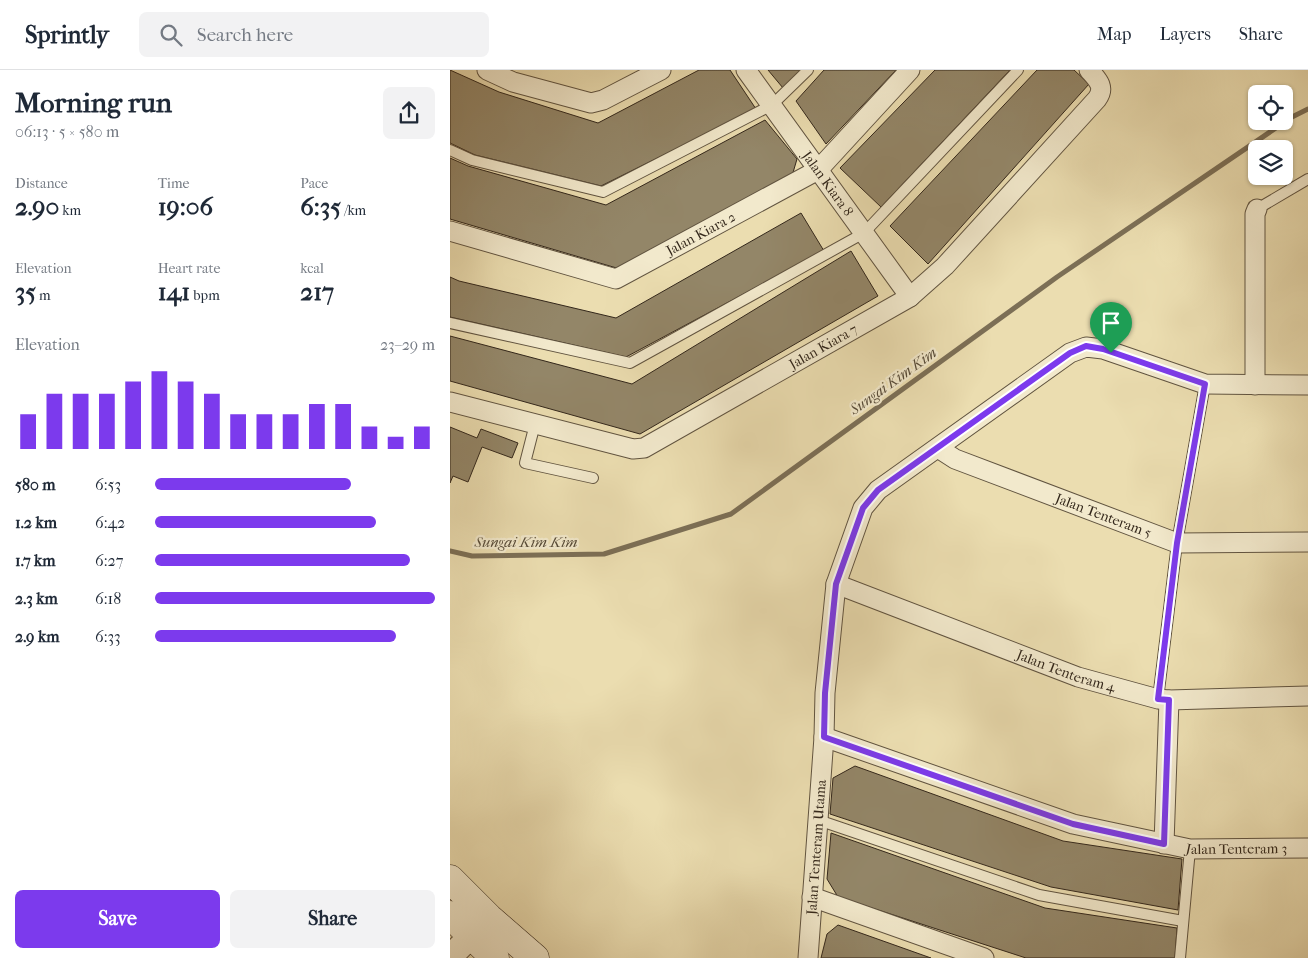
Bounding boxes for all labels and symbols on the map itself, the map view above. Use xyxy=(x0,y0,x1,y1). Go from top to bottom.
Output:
street label: Jalan Kiara 8 xyxy=(798,147,857,219)
street label: Jalan Kiara 2 xyxy=(662,208,738,259)
pin xyxy=(1090,302,1132,353)
street label: Jalan Kiara 7 xyxy=(785,320,861,373)
water label: Sungai Kim Kim xyxy=(845,343,940,419)
street label: Jalan Tenteram 5 xyxy=(1052,489,1154,541)
water label: Sungai Kim Kim xyxy=(474,533,577,551)
street label: Jalan Tenteram 4 xyxy=(1013,645,1118,696)
street label: Jalan Tenteram Utama xyxy=(803,778,829,917)
street label: Jalan Tenteram 3 xyxy=(1183,840,1287,858)

